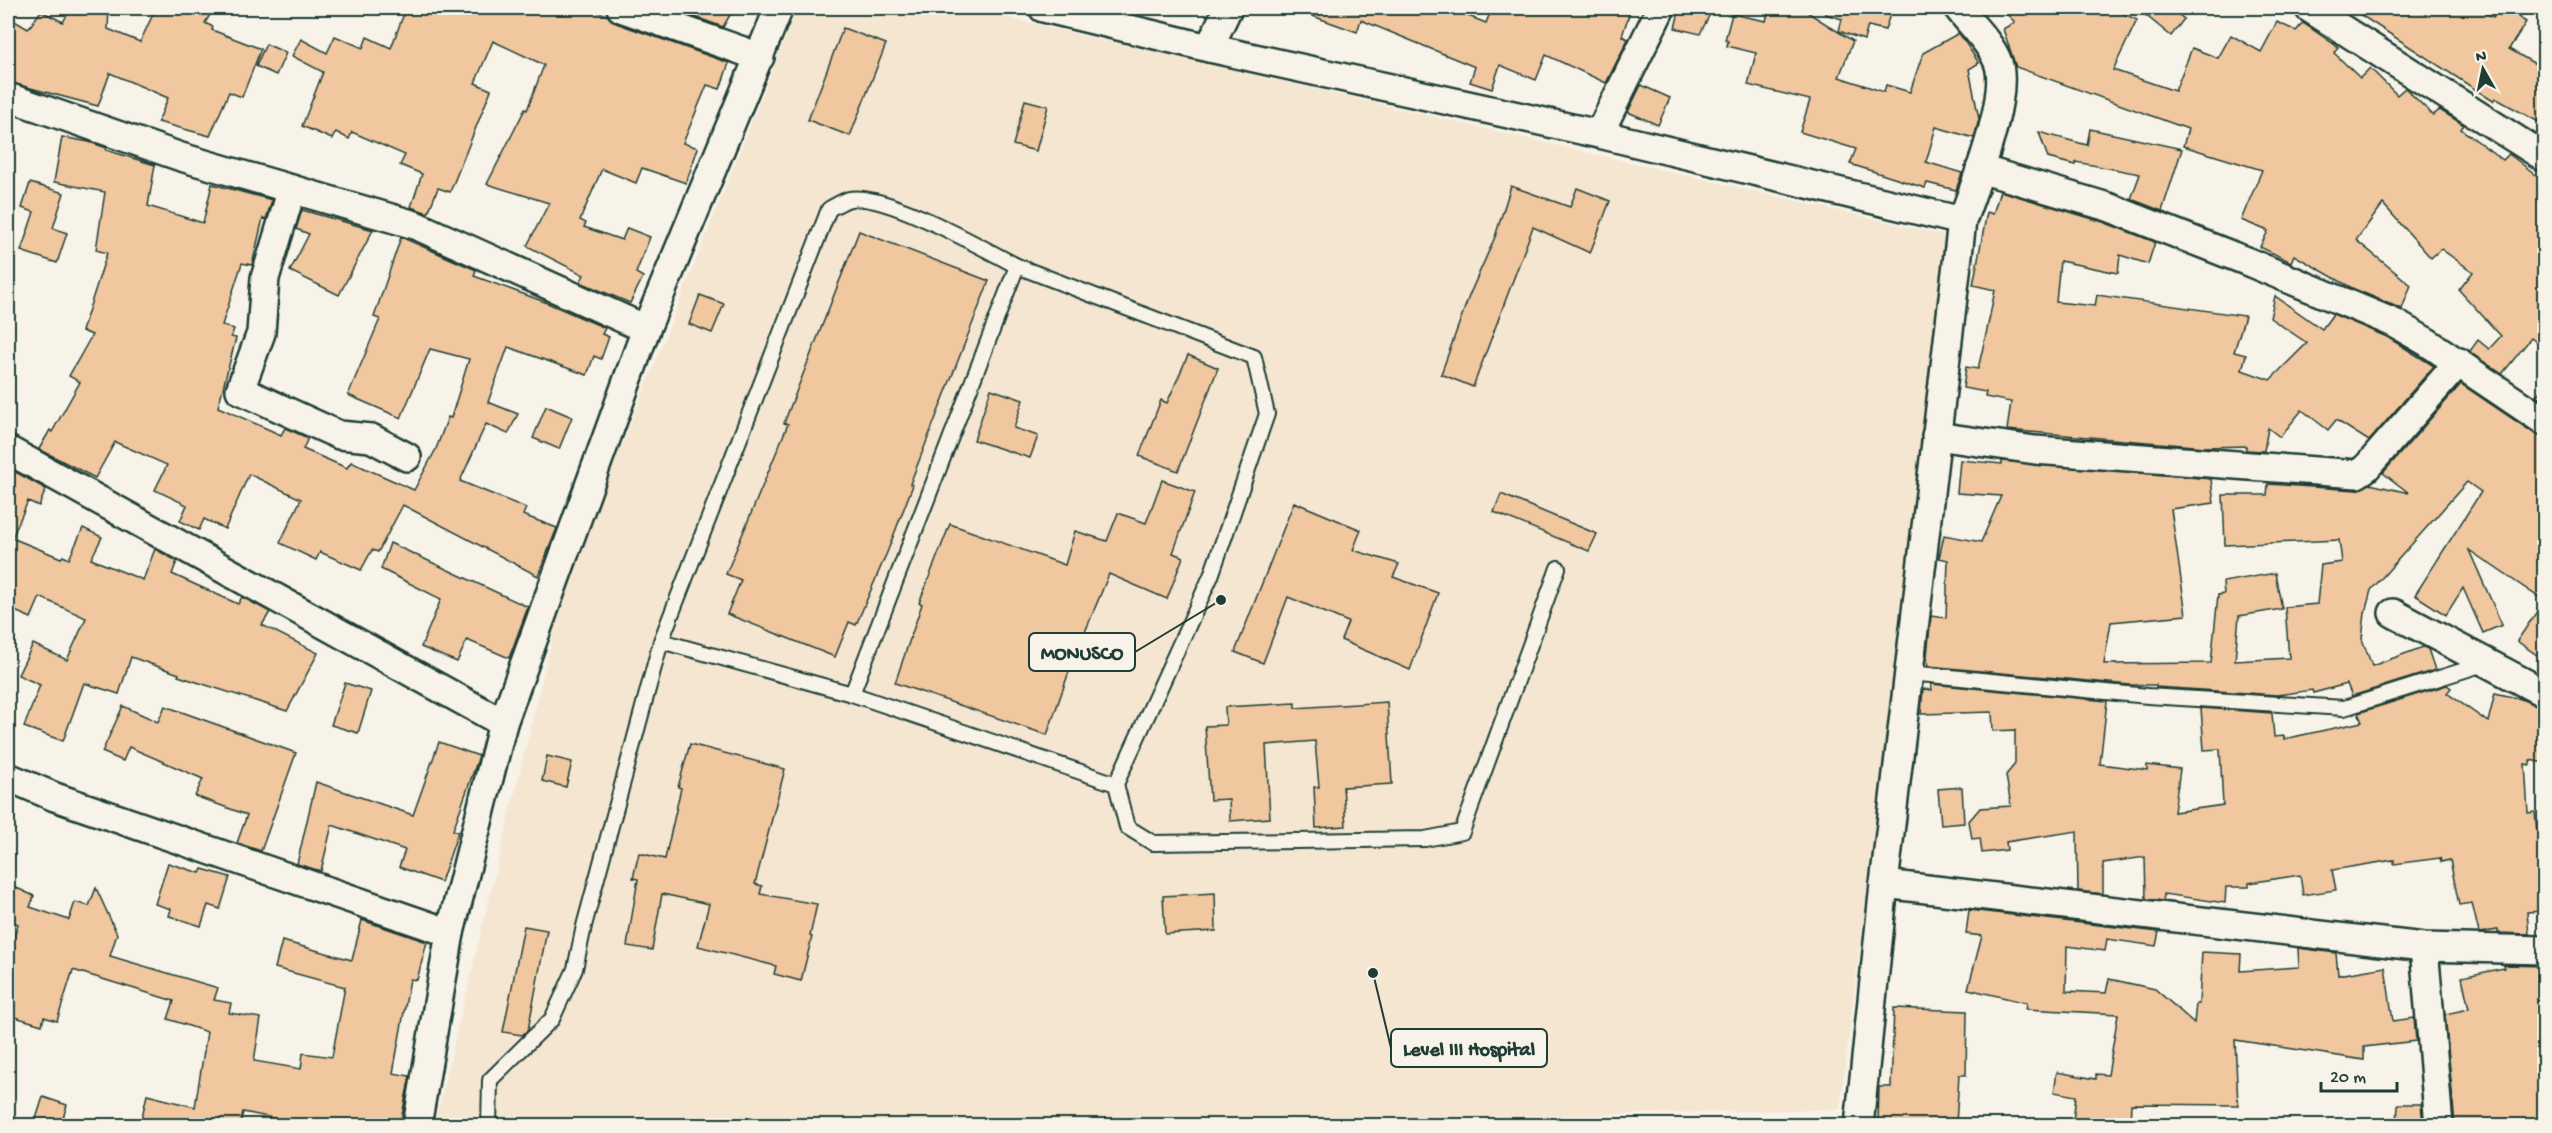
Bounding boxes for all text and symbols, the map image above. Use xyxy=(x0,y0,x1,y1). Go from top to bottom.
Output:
north arrow xyxy=(2453,39,2513,99)
text: N xyxy=(2475,47,2488,68)
callout: MONUSCO xyxy=(1029,633,1135,671)
text: MONUSCO xyxy=(1041,644,1123,667)
callout: Level III Hospital xyxy=(1391,1029,1547,1067)
text: Level III Hospital xyxy=(1403,1040,1536,1063)
scale bar xyxy=(2321,1055,2398,1093)
text: 20 m xyxy=(2330,1068,2366,1089)

